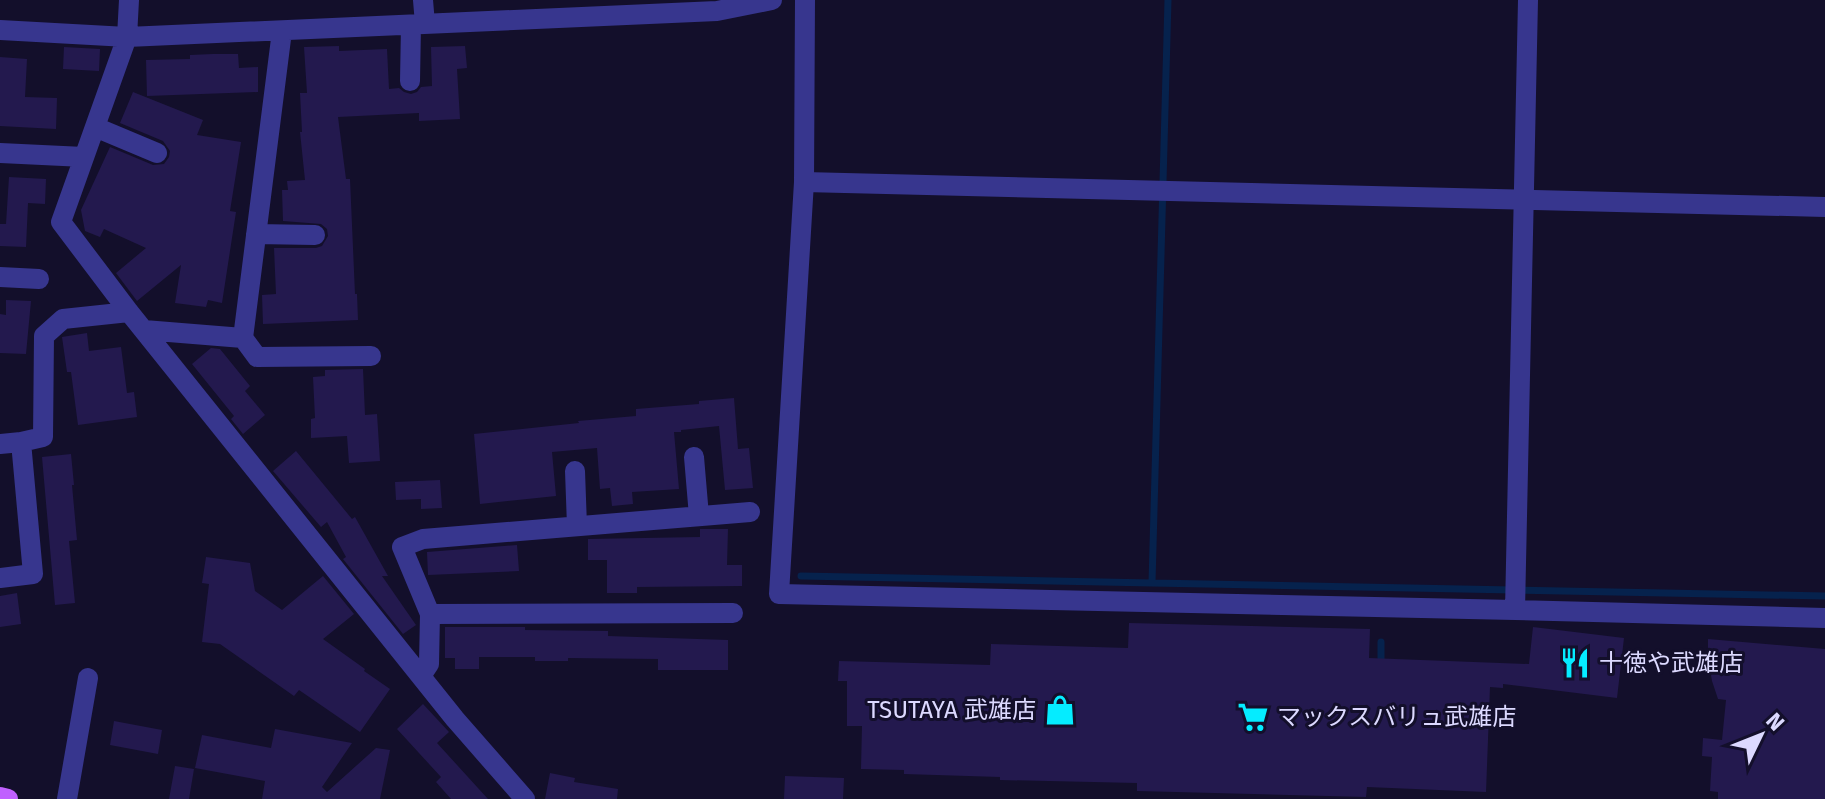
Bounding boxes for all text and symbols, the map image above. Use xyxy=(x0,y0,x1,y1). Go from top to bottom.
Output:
restaurant icon: 十徳や武雄店 xyxy=(1558,646,1592,680)
place label: 十徳や武雄店 xyxy=(1599,649,1743,677)
shop icon: TSUTAYA 武雄店 xyxy=(1043,693,1077,727)
north arrow xyxy=(1721,695,1801,775)
place label: TSUTAYA 武雄店 xyxy=(867,696,1036,724)
supermarket icon: マックスバリュ武雄店 xyxy=(1236,700,1270,734)
place label: マックスバリュ武雄店 xyxy=(1277,703,1516,731)
text: N xyxy=(1760,707,1790,736)

